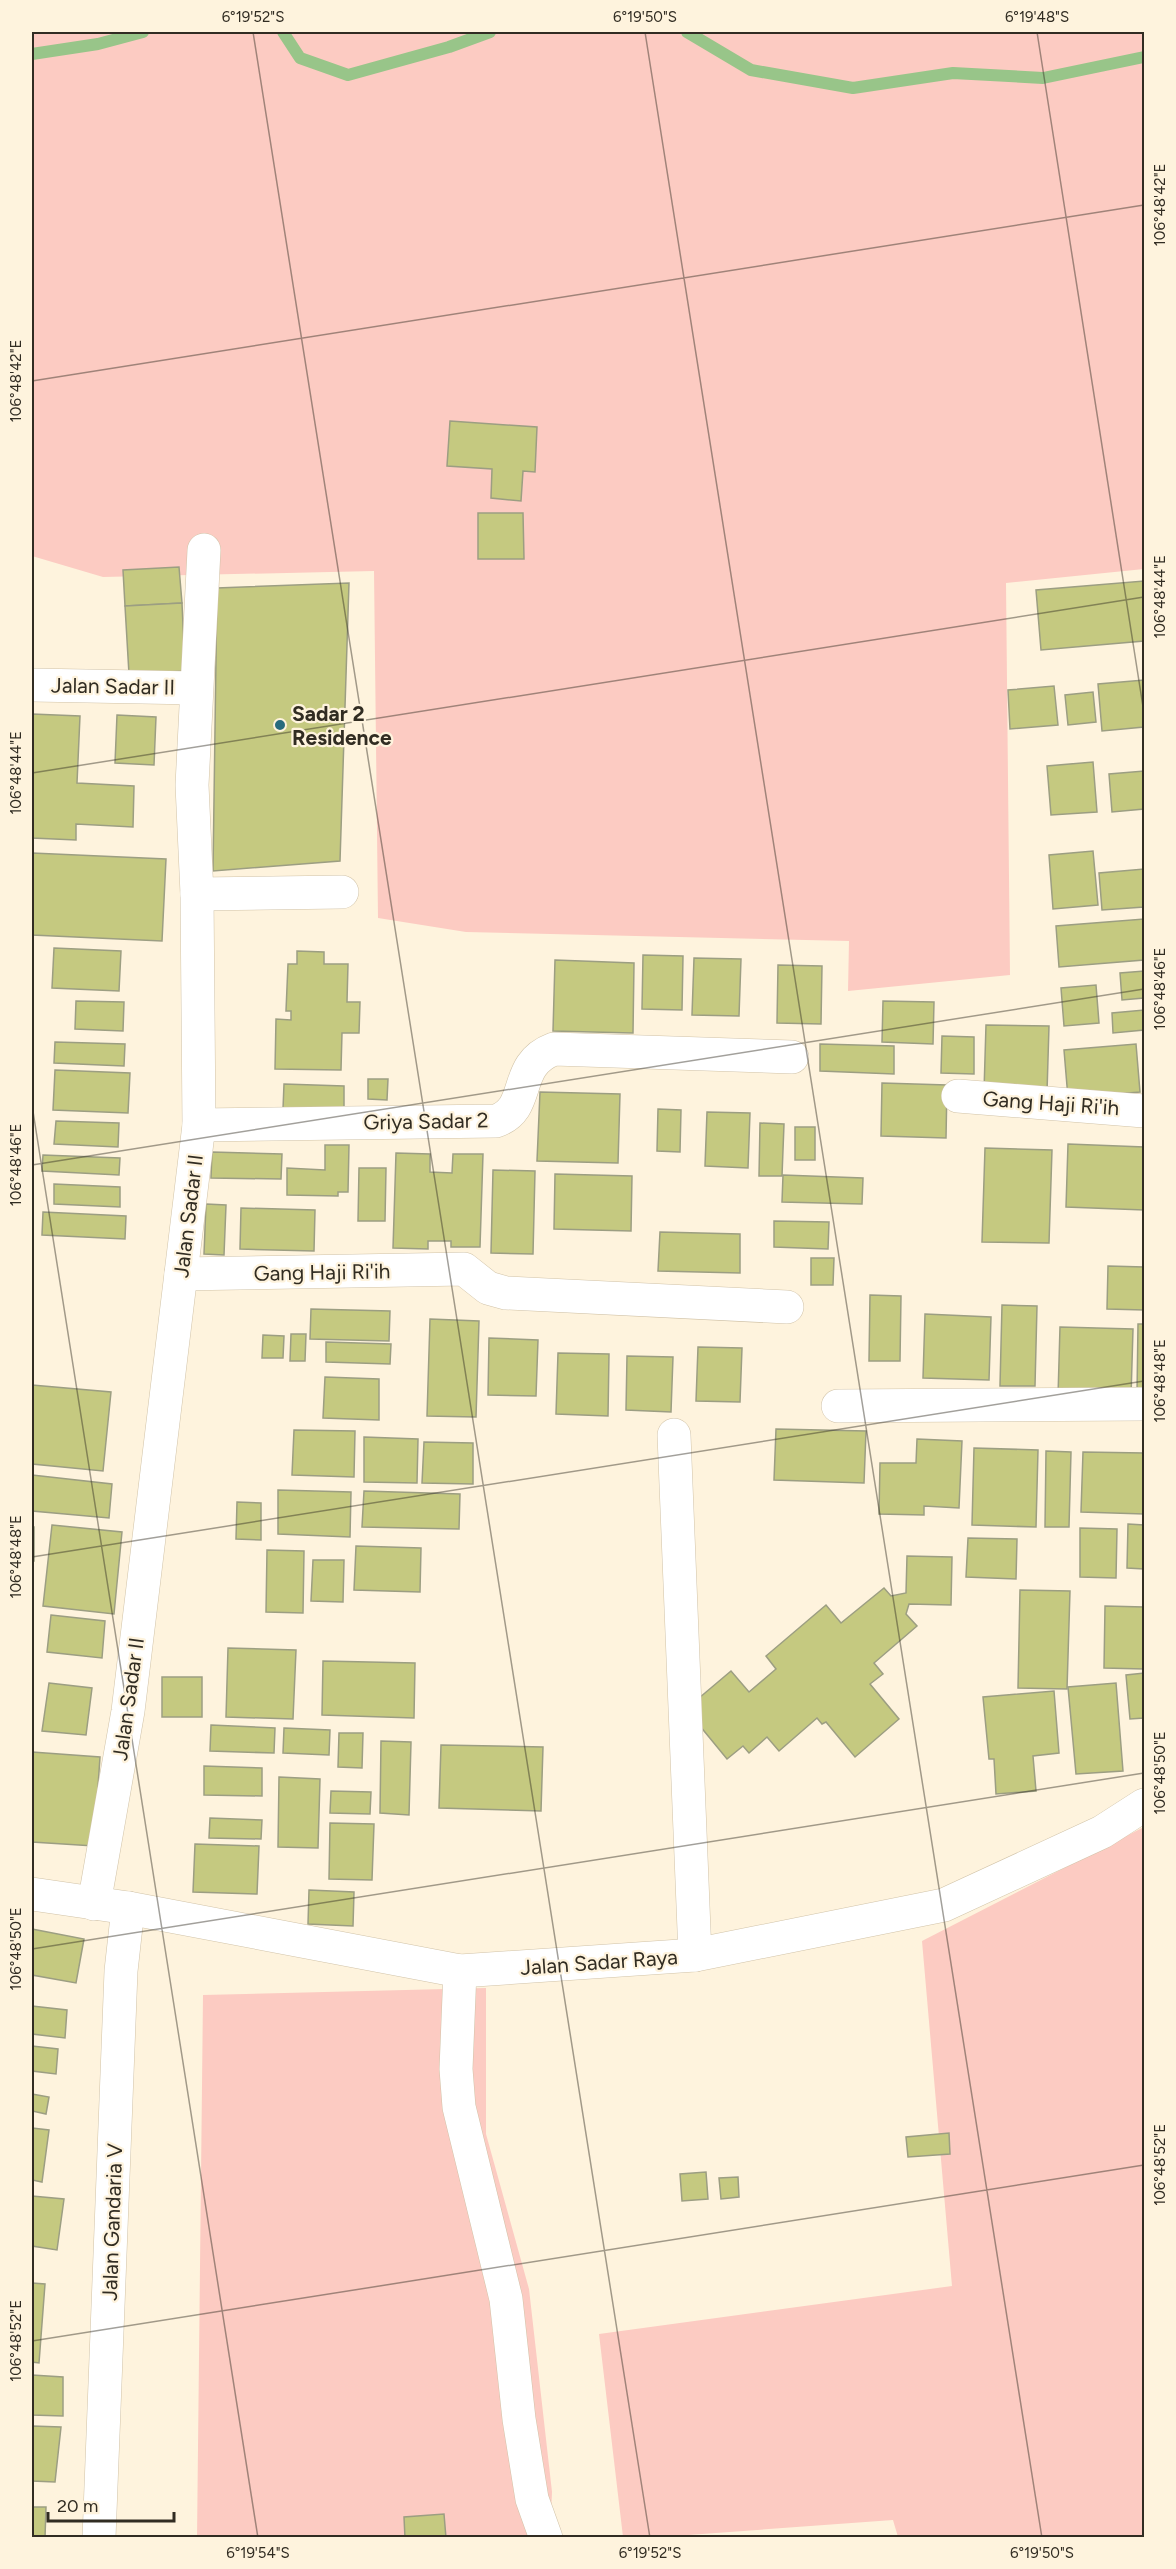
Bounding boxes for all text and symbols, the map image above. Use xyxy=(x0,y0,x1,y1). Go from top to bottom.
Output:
text: 6°19'52"S xyxy=(222,8,284,26)
text: 6°19'50"S xyxy=(613,8,677,26)
text: 6°19'48"S xyxy=(1005,8,1069,26)
text: 106°48'42"E xyxy=(1151,164,1169,246)
text: 106°48'42"E xyxy=(7,340,25,422)
text: 106°48'44"E xyxy=(1151,555,1169,639)
street label: Jalan Sadar II xyxy=(51,672,175,700)
place label: Sadar 2 Residence xyxy=(292,701,392,750)
marker: Sadar 2 Residence xyxy=(273,718,287,732)
text: 106°48'44"E xyxy=(7,731,25,815)
text: 106°48'46"E xyxy=(1151,948,1169,1030)
street label: Gang Haji Ri'ih xyxy=(982,1086,1120,1120)
street label: Griya Sadar 2 xyxy=(363,1107,489,1135)
text: 106°48'46"E xyxy=(7,1124,25,1206)
street label: Jalan Sadar II xyxy=(168,1153,208,1279)
street label: Gang Haji Ri'ih xyxy=(253,1258,391,1286)
text: 106°48'48"E xyxy=(1151,1339,1169,1423)
text: 106°48'48"E xyxy=(7,1515,25,1599)
street label: Jalan Sadar II xyxy=(107,1636,149,1762)
text: 106°48'50"E xyxy=(1151,1731,1169,1815)
text: 106°48'50"E xyxy=(7,1907,25,1991)
street label: Jalan Sadar Raya xyxy=(519,1944,679,1980)
text: 106°48'52"E xyxy=(1151,2124,1169,2206)
street label: Jalan Gandaria V xyxy=(97,2142,127,2301)
text: 106°48'52"E xyxy=(7,2300,25,2382)
scale bar xyxy=(48,2485,174,2523)
text: 20 m xyxy=(57,2495,98,2517)
text: 6°19'54"S xyxy=(226,2544,290,2562)
text: 6°19'52"S xyxy=(619,2544,681,2562)
text: 6°19'50"S xyxy=(1010,2544,1074,2562)

